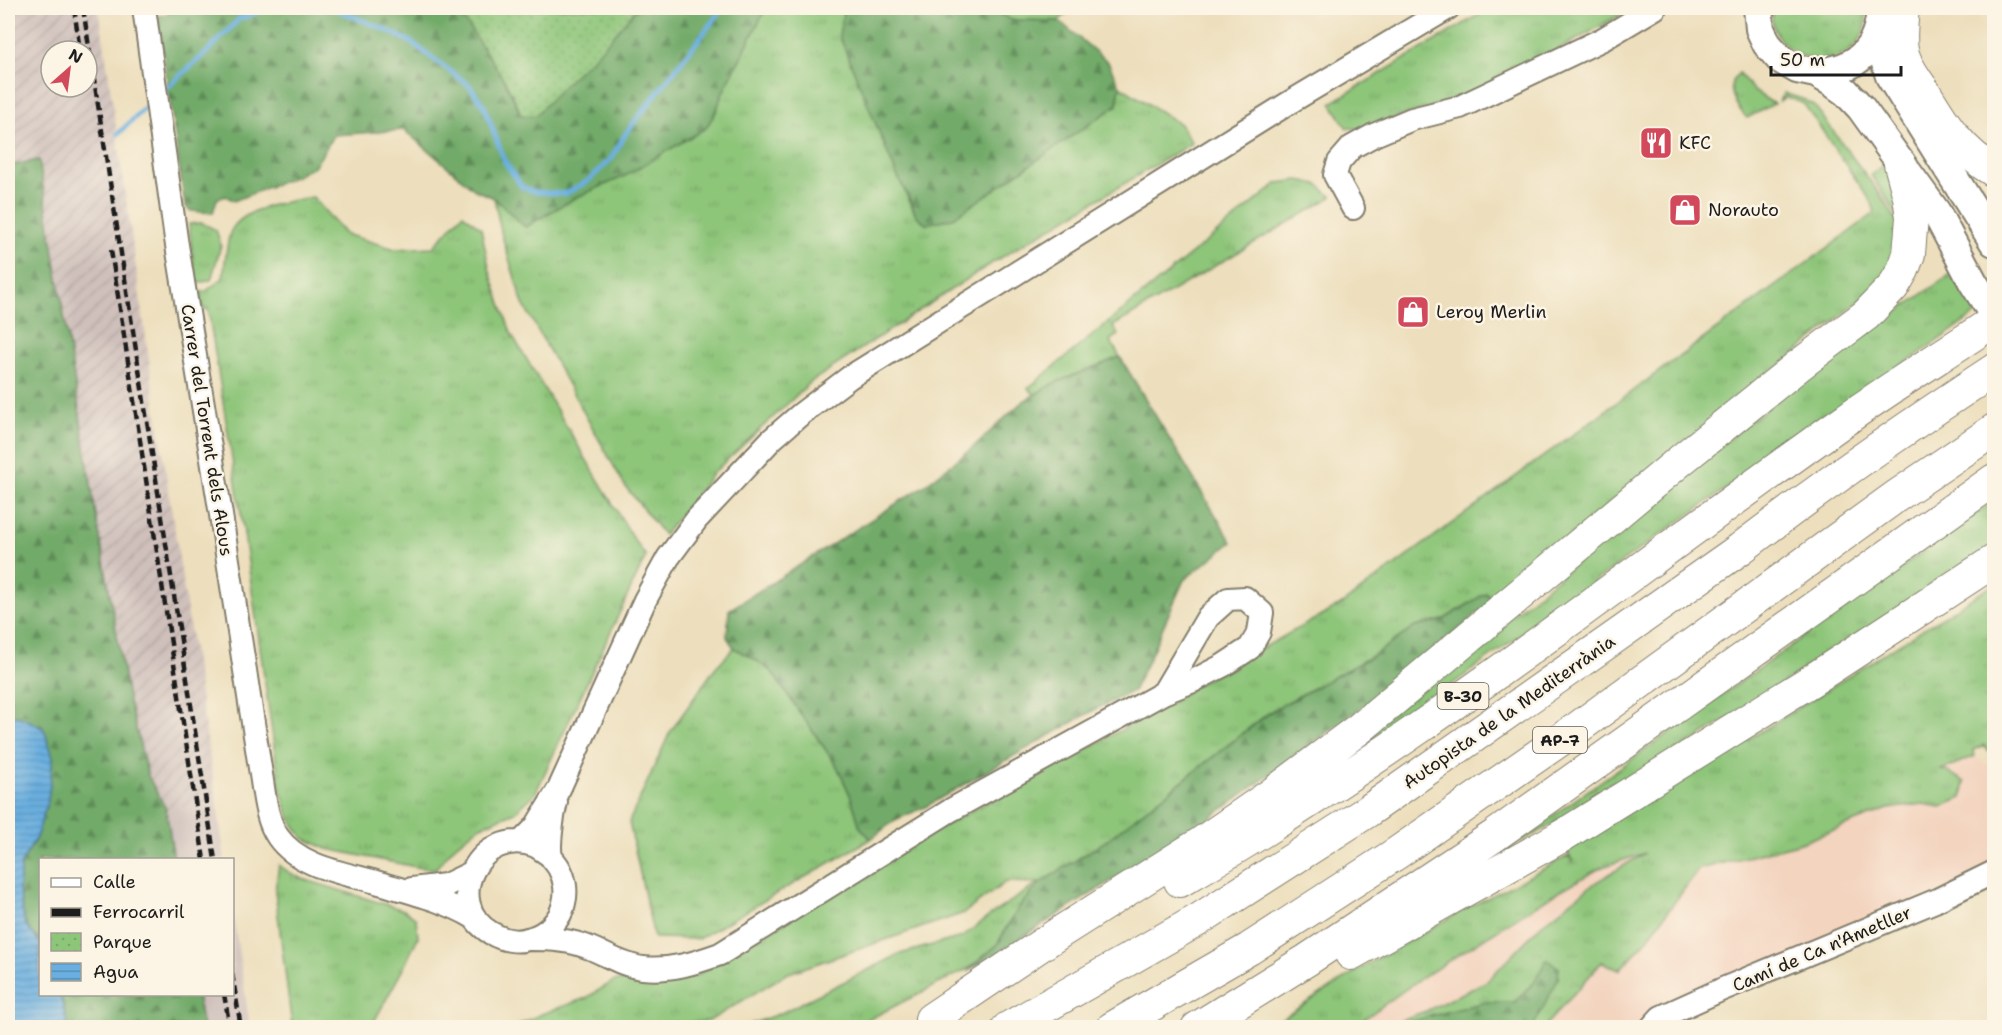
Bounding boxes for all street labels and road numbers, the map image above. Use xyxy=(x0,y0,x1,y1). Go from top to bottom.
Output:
street label: Carrer del Torrent dels Alous xyxy=(175,302,239,558)
street label: Autopista de la Mediterrània xyxy=(1398,629,1620,795)
road number: B-30 xyxy=(1438,683,1488,709)
road number: AP-7 xyxy=(1533,727,1587,753)
street label: Camí de Ca n'Ametller xyxy=(1729,900,1915,998)

